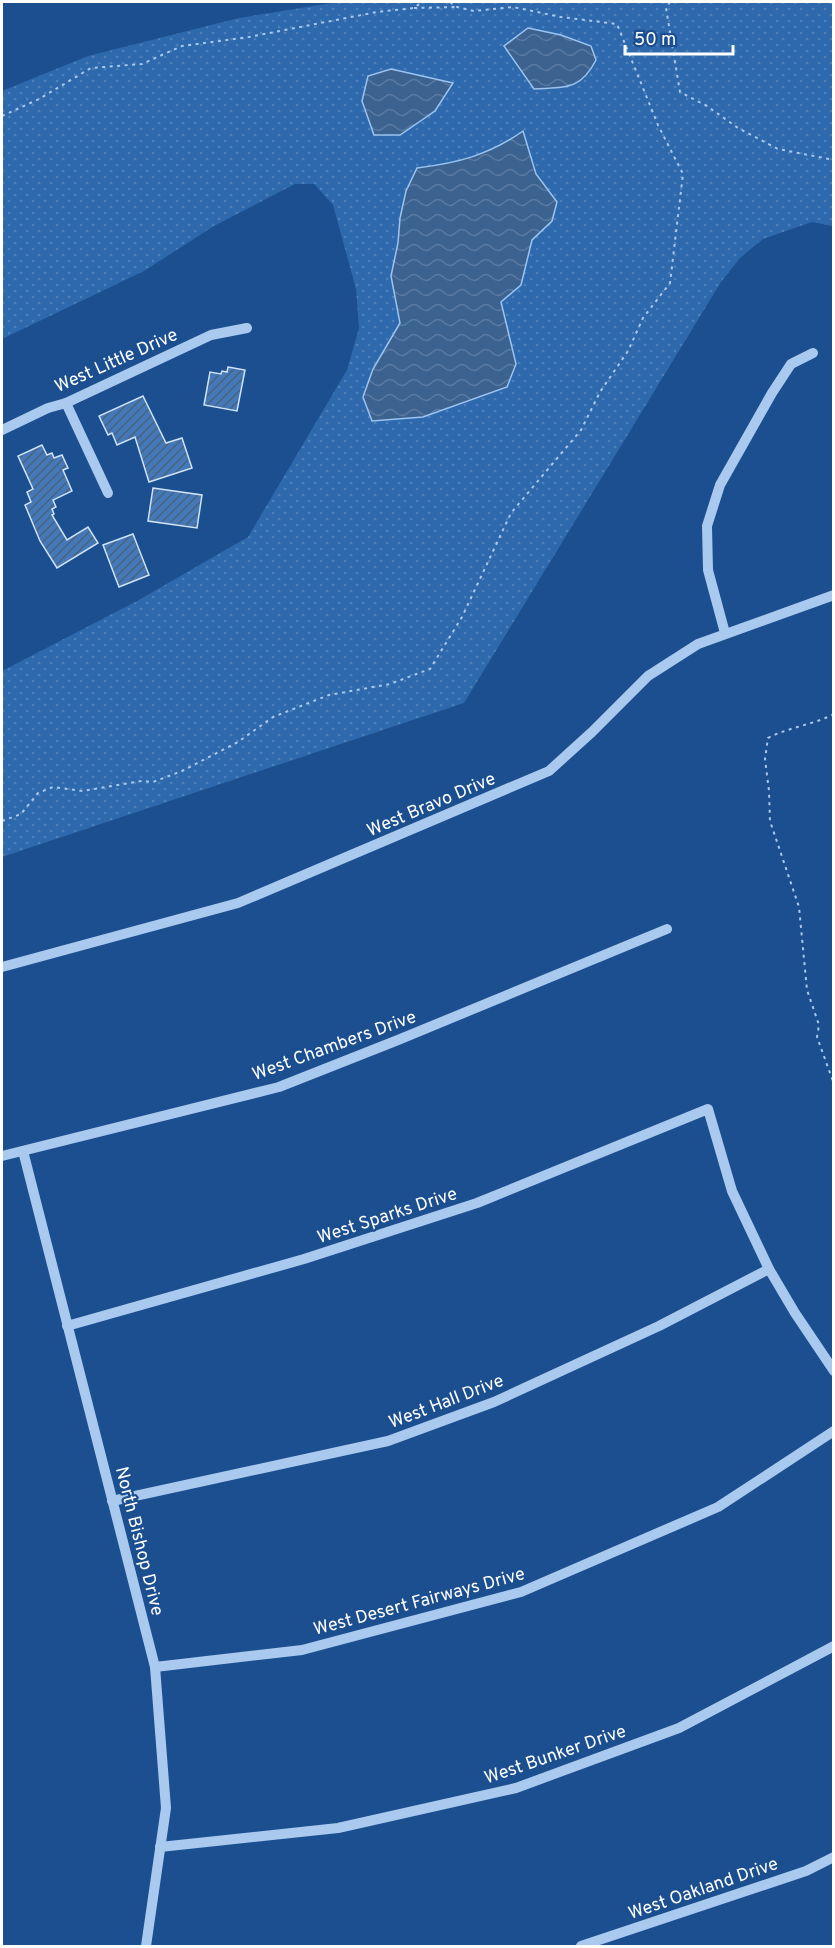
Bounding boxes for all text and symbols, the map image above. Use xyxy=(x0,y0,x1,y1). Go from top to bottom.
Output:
scale bar xyxy=(625,18,733,56)
text: 50 m xyxy=(634,29,676,52)
street label: West Little Drive xyxy=(51,324,182,399)
street label: West Bravo Drive xyxy=(364,768,499,843)
street label: West Chambers Drive xyxy=(249,1006,420,1087)
street label: West Sparks Drive xyxy=(315,1183,460,1250)
street label: West Hall Drive xyxy=(386,1370,507,1435)
street label: North Bishop Drive xyxy=(109,1464,168,1618)
street label: West Desert Fairways Drive xyxy=(311,1563,528,1642)
street label: West Bunker Drive xyxy=(482,1720,629,1790)
street label: West Oakland Drive xyxy=(625,1853,782,1926)

